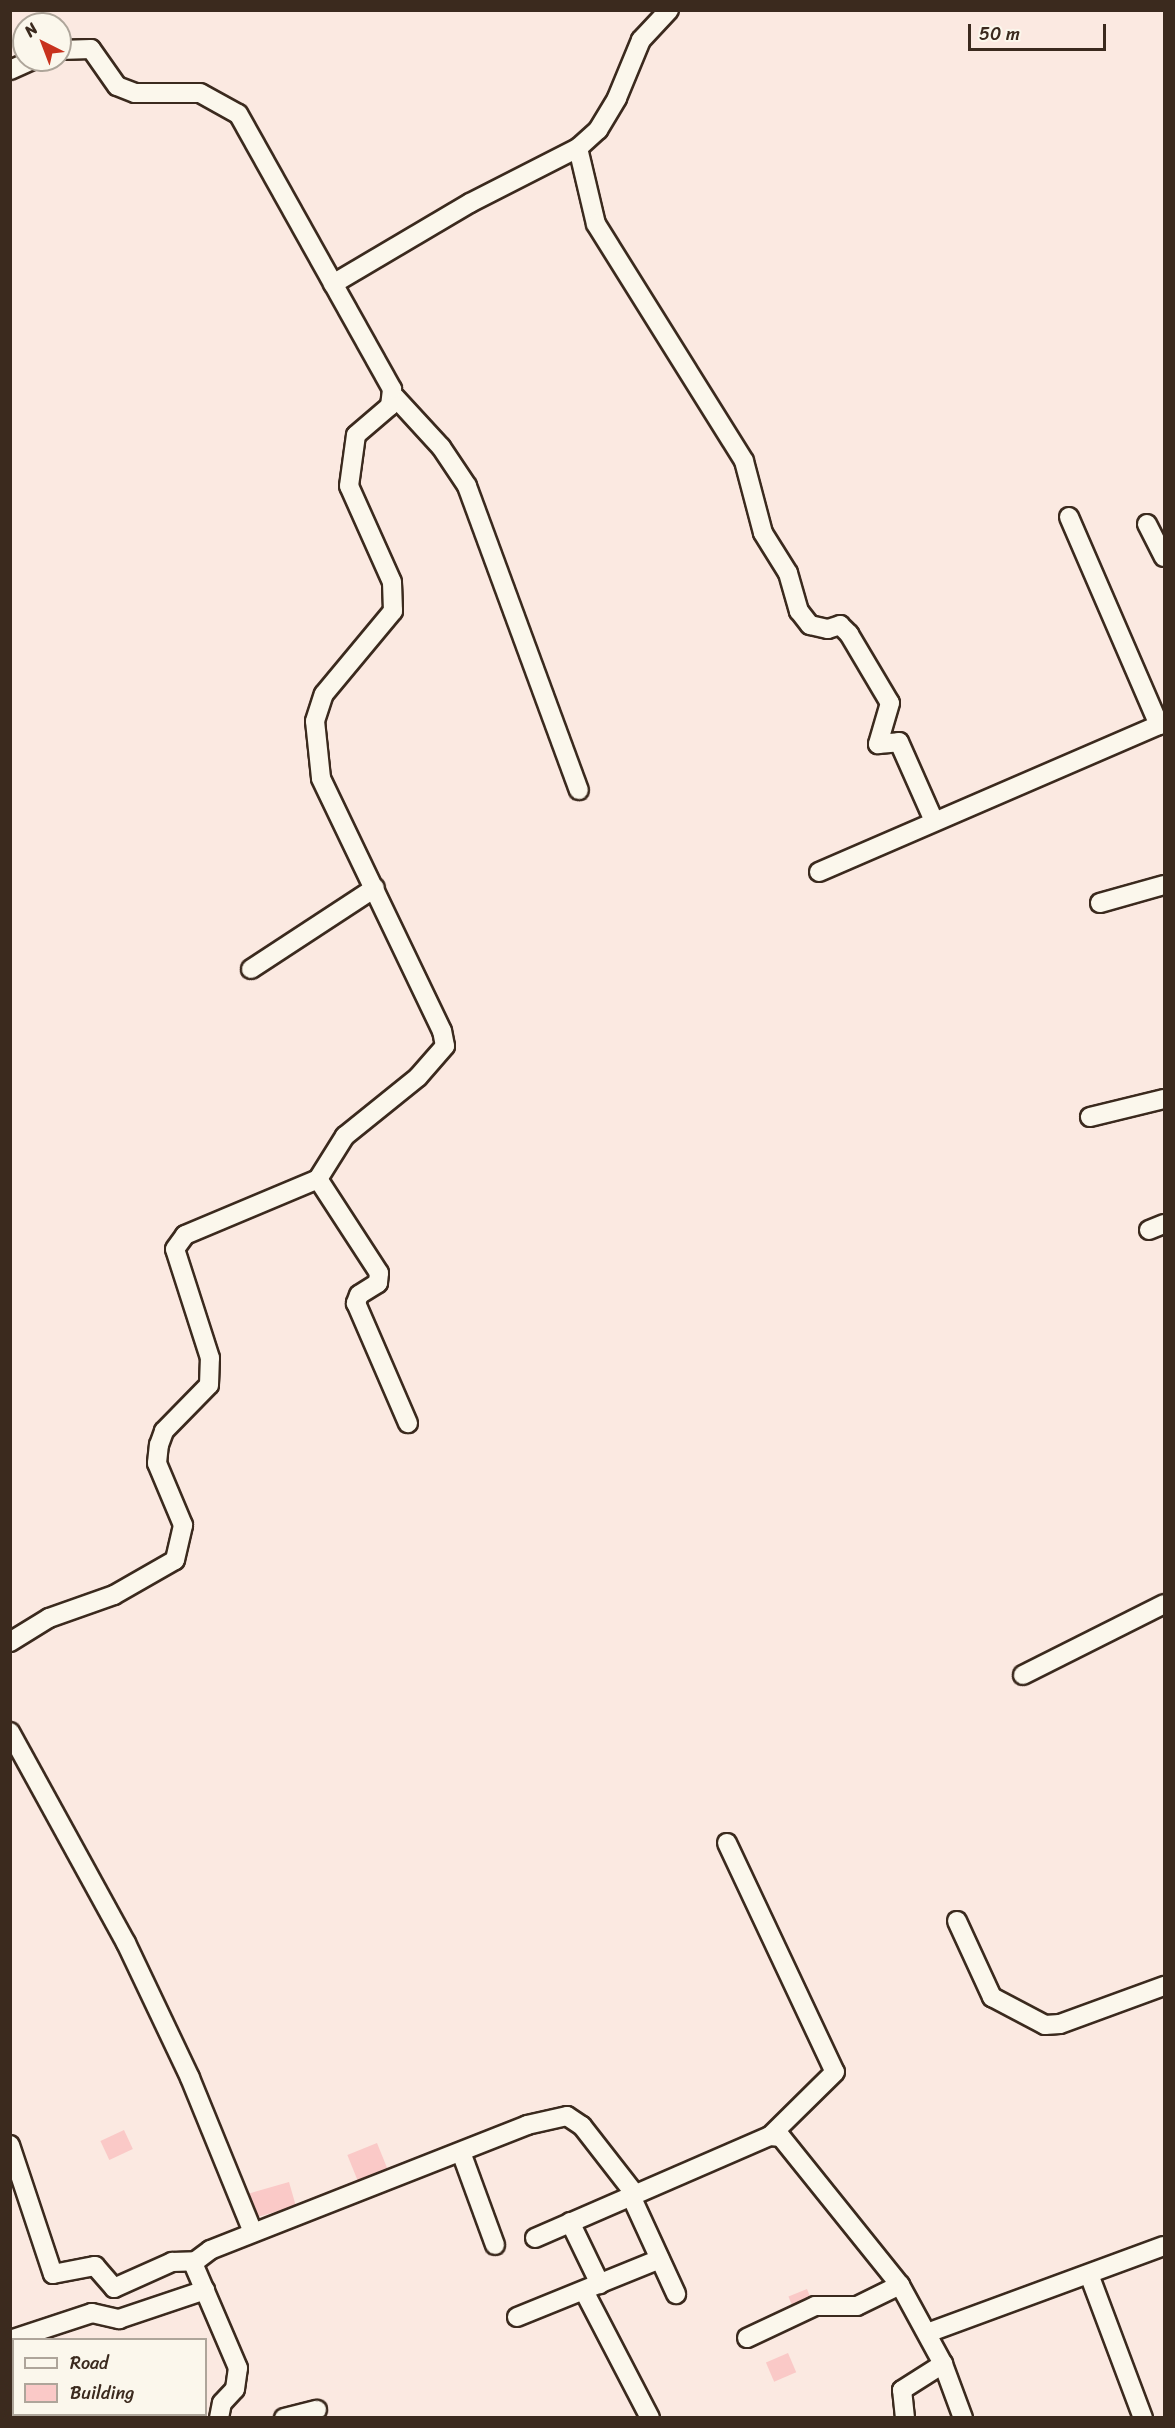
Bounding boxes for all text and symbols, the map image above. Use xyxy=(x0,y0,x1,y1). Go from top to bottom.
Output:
north arrow xyxy=(12,12,72,72)
scale bar xyxy=(971,12,1109,50)
text: N xyxy=(17,15,45,44)
text: 50 m xyxy=(979,18,1020,50)
legend xyxy=(12,2338,207,2416)
text: Road xyxy=(70,2347,109,2379)
text: Building xyxy=(70,2377,134,2409)

